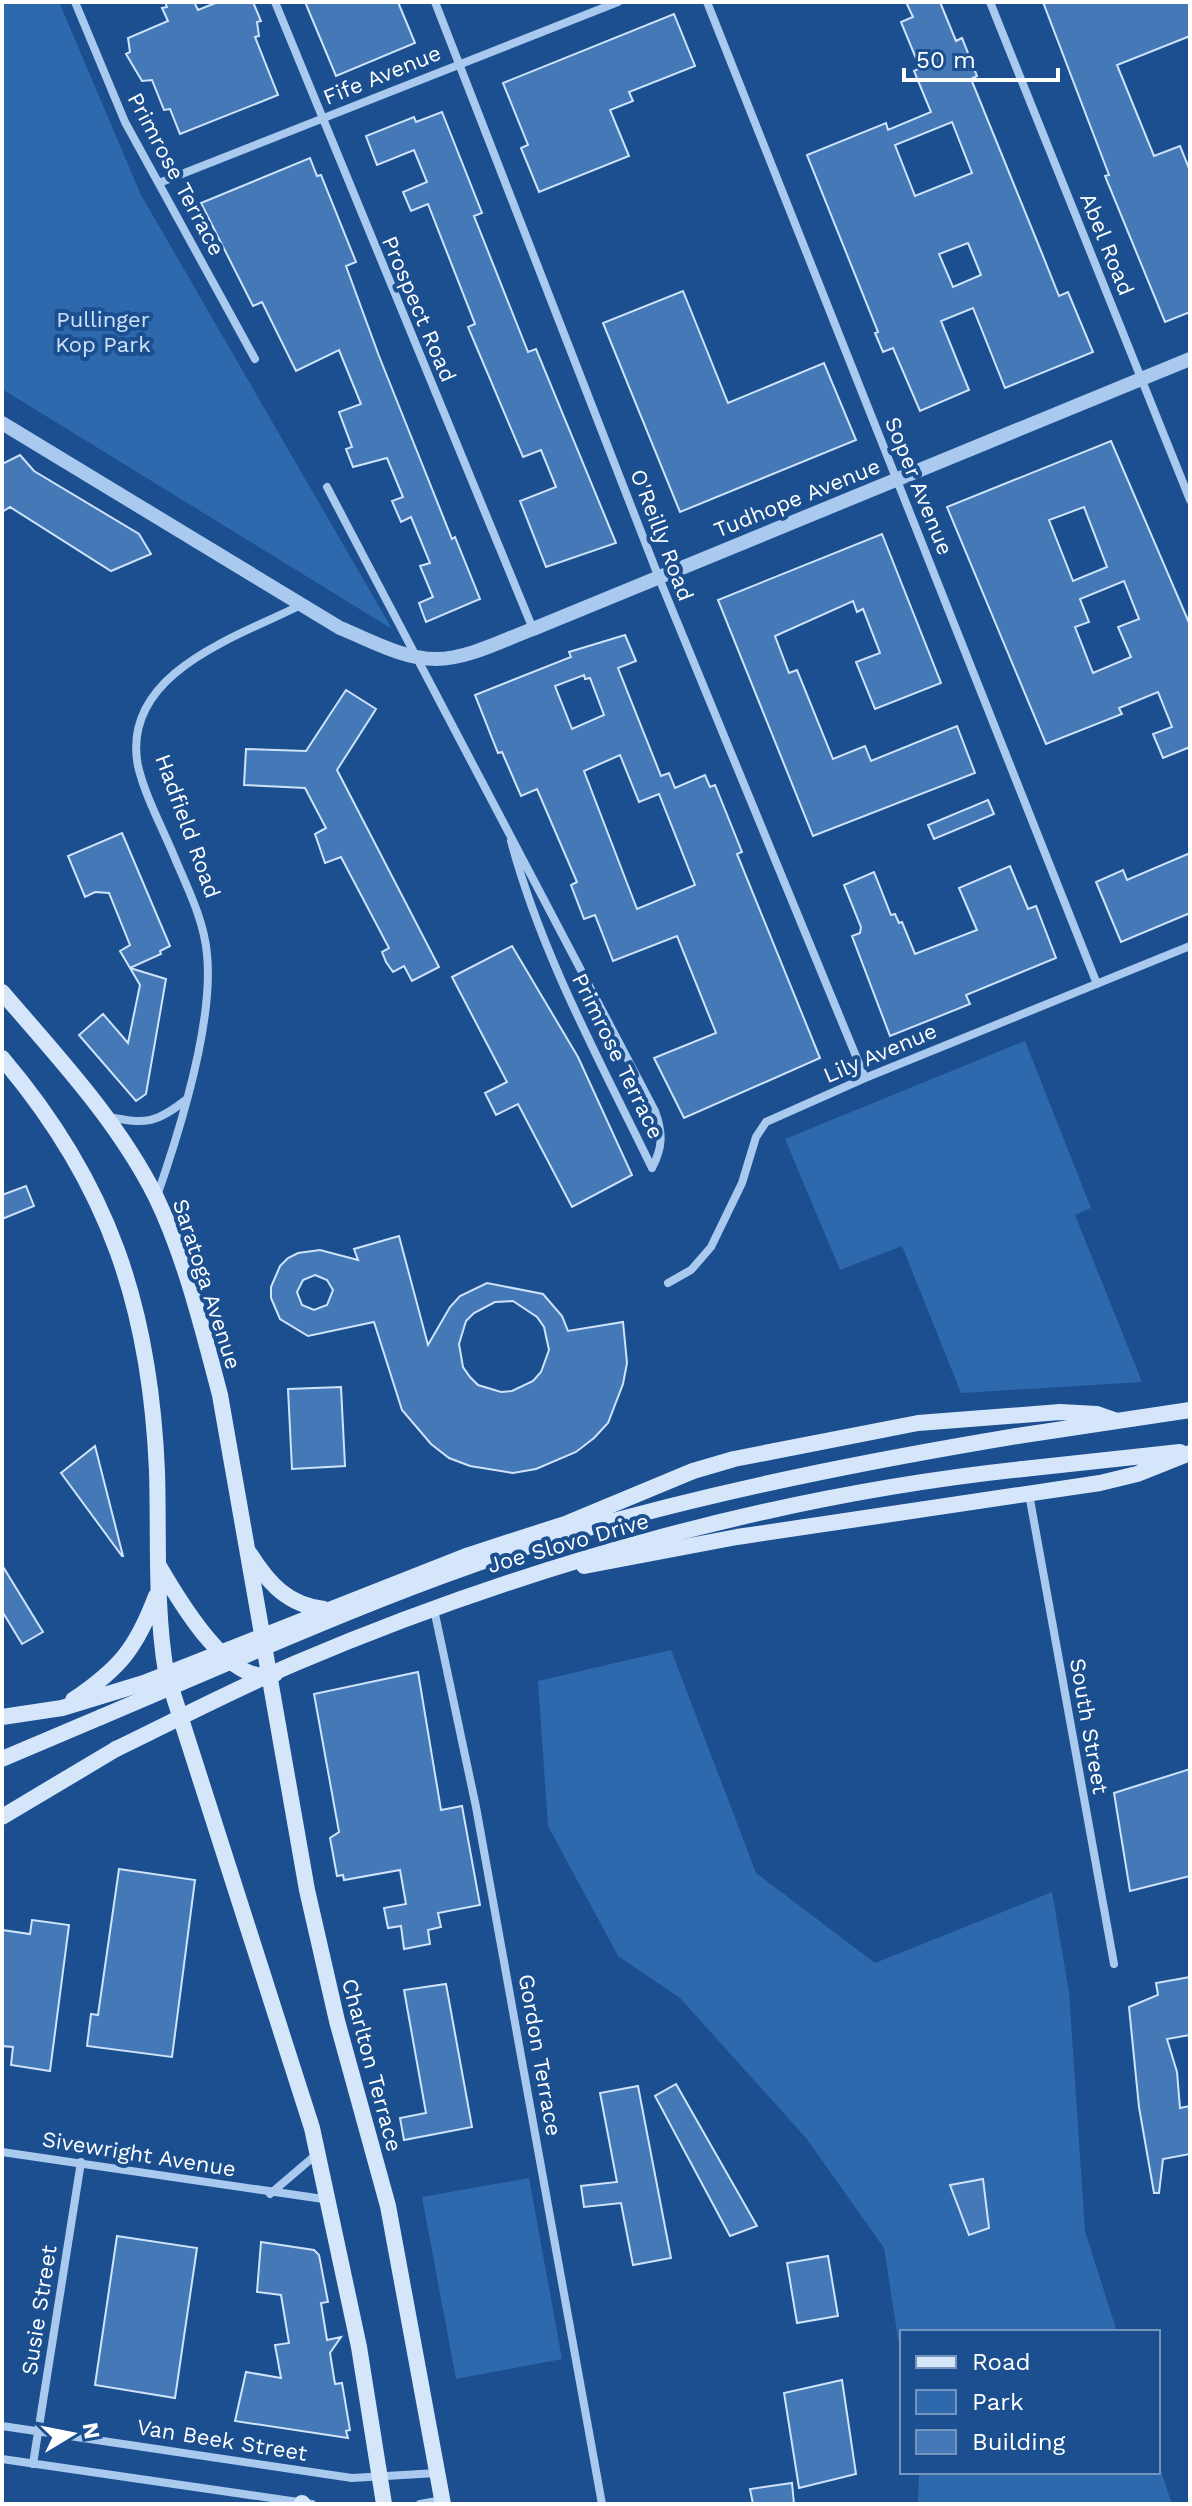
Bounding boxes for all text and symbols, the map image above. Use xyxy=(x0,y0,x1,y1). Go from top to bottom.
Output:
scale bar xyxy=(904,32,1058,82)
street label: Fife Avenue xyxy=(319,40,445,110)
text: 50 m xyxy=(916,46,976,74)
street label: Primrose Terrace xyxy=(122,88,230,260)
street label: Abel Road xyxy=(1075,189,1139,299)
street label: Prospect Road xyxy=(377,232,461,386)
park label: Pullinger Kop Park xyxy=(55,307,151,357)
street label: Soper Avenue xyxy=(880,413,958,559)
street label: Tudhope Avenue xyxy=(710,453,884,543)
street label: O'Reilly Road xyxy=(625,465,699,605)
street label: Hadfield Road xyxy=(150,751,226,901)
street label: Primrose Terrace xyxy=(567,969,669,1143)
street label: Lily Avenue xyxy=(820,1018,940,1088)
street label: Saratoga Avenue xyxy=(168,1196,246,1372)
street label: Joe Slovo Drive xyxy=(484,1508,652,1578)
street label: South Street xyxy=(1065,1656,1113,1796)
street label: Gordon Terrace xyxy=(513,1972,567,2138)
street label: Charlton Terrace xyxy=(337,1976,407,2154)
street label: Sivewright Avenue xyxy=(40,2126,238,2182)
street label: Susie Street xyxy=(16,2243,62,2377)
legend xyxy=(900,2330,1160,2474)
text: Road xyxy=(972,2348,1031,2376)
text: Park xyxy=(972,2388,1024,2416)
north arrow xyxy=(32,2394,112,2474)
street label: Van Beek Street xyxy=(135,2414,309,2466)
text: N xyxy=(77,2420,105,2441)
text: Building xyxy=(972,2428,1065,2456)

